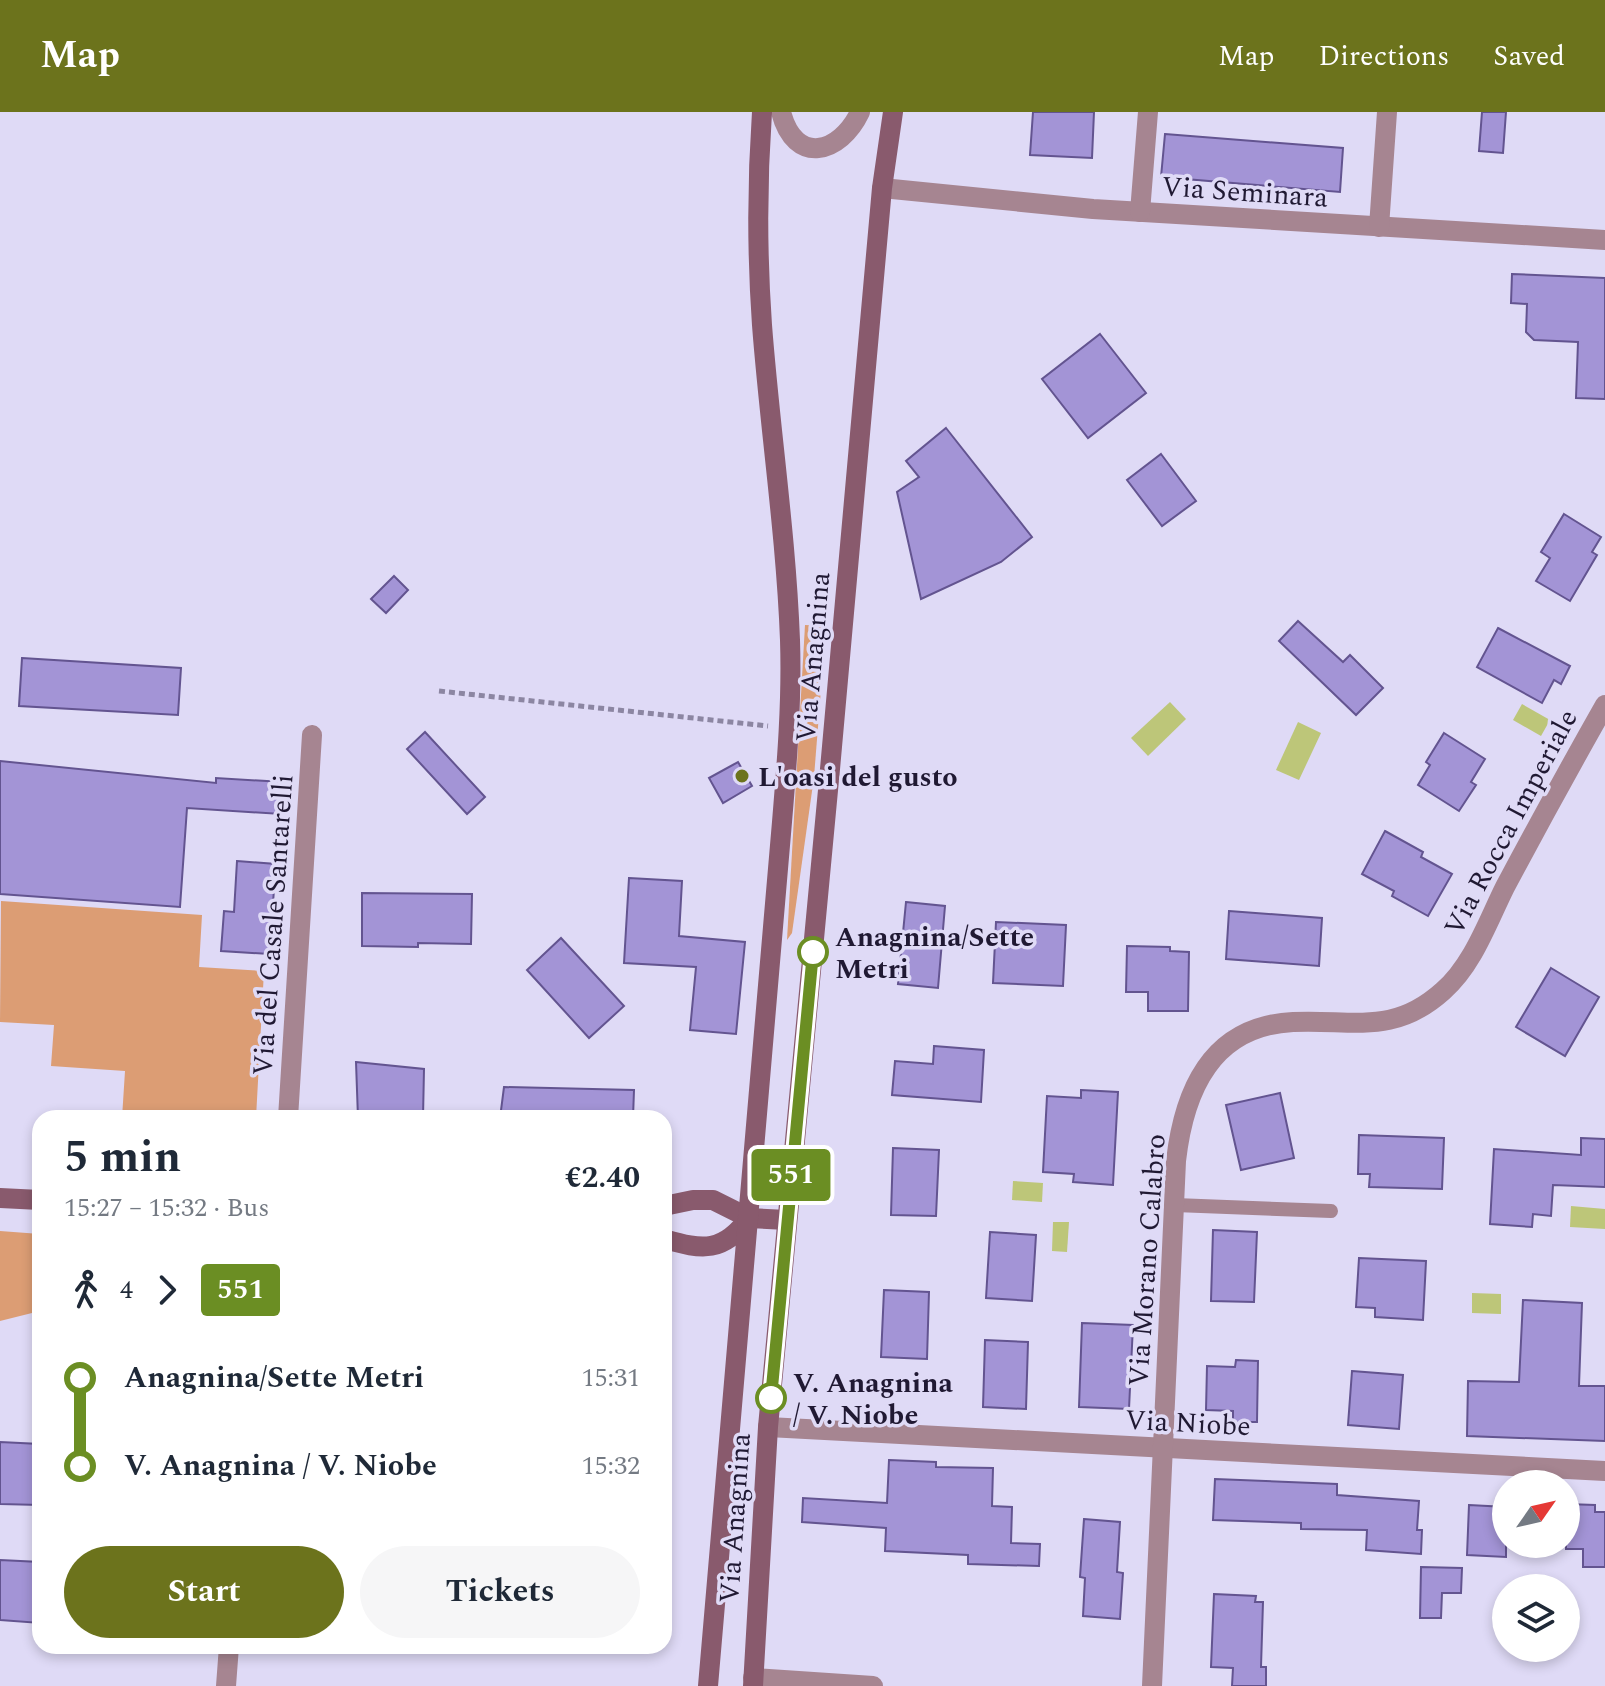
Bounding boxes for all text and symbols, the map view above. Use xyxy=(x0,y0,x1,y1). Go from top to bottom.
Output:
text: Map xyxy=(40,27,120,85)
text: Map xyxy=(1218,35,1275,78)
text: Directions xyxy=(1319,35,1449,78)
text: Saved xyxy=(1493,35,1565,78)
street label: Via Seminara xyxy=(1160,165,1330,220)
street label: Via Anagnina xyxy=(785,570,842,744)
street label: Via Rocca Imperiale xyxy=(1433,702,1589,944)
place label: L'oasi del gusto xyxy=(758,756,958,799)
marker: L'oasi del gusto xyxy=(733,767,751,785)
street label: Via del Casale Santarelli xyxy=(242,773,305,1077)
place label: Anagnina/Sette Metri xyxy=(835,916,1034,991)
marker: Anagnina/Sette Metri xyxy=(798,937,828,967)
text: 5 min xyxy=(64,1124,181,1191)
street label: Via Morano Calabro xyxy=(1117,1132,1178,1388)
line badge: 551 xyxy=(745,1149,837,1201)
text: 551 xyxy=(767,1153,815,1196)
text: €2.40 xyxy=(565,1155,640,1201)
text: 15:27 – 15:32 · Bus xyxy=(64,1188,269,1228)
icon: walk xyxy=(64,1268,108,1312)
icon: forward xyxy=(145,1268,189,1312)
text: 551 xyxy=(217,1268,264,1311)
text: 4 xyxy=(120,1270,133,1310)
text: Anagnina/Sette Metri xyxy=(124,1355,424,1401)
text: 15:31 xyxy=(581,1358,640,1398)
place label: V. Anagnina / V. Niobe xyxy=(793,1362,953,1437)
marker: V. Anagnina / V. Niobe xyxy=(756,1383,786,1413)
street label: Via Niobe xyxy=(1124,1399,1252,1448)
street label: Via Anagnina xyxy=(708,1431,763,1605)
text: V. Anagnina / V. Niobe xyxy=(124,1443,437,1489)
text: 15:32 xyxy=(581,1446,640,1486)
north arrow xyxy=(1492,1470,1580,1558)
map controls xyxy=(1492,1470,1580,1662)
button: Start xyxy=(64,1546,344,1638)
button: Tickets xyxy=(360,1546,640,1638)
button: layers xyxy=(1492,1574,1580,1662)

